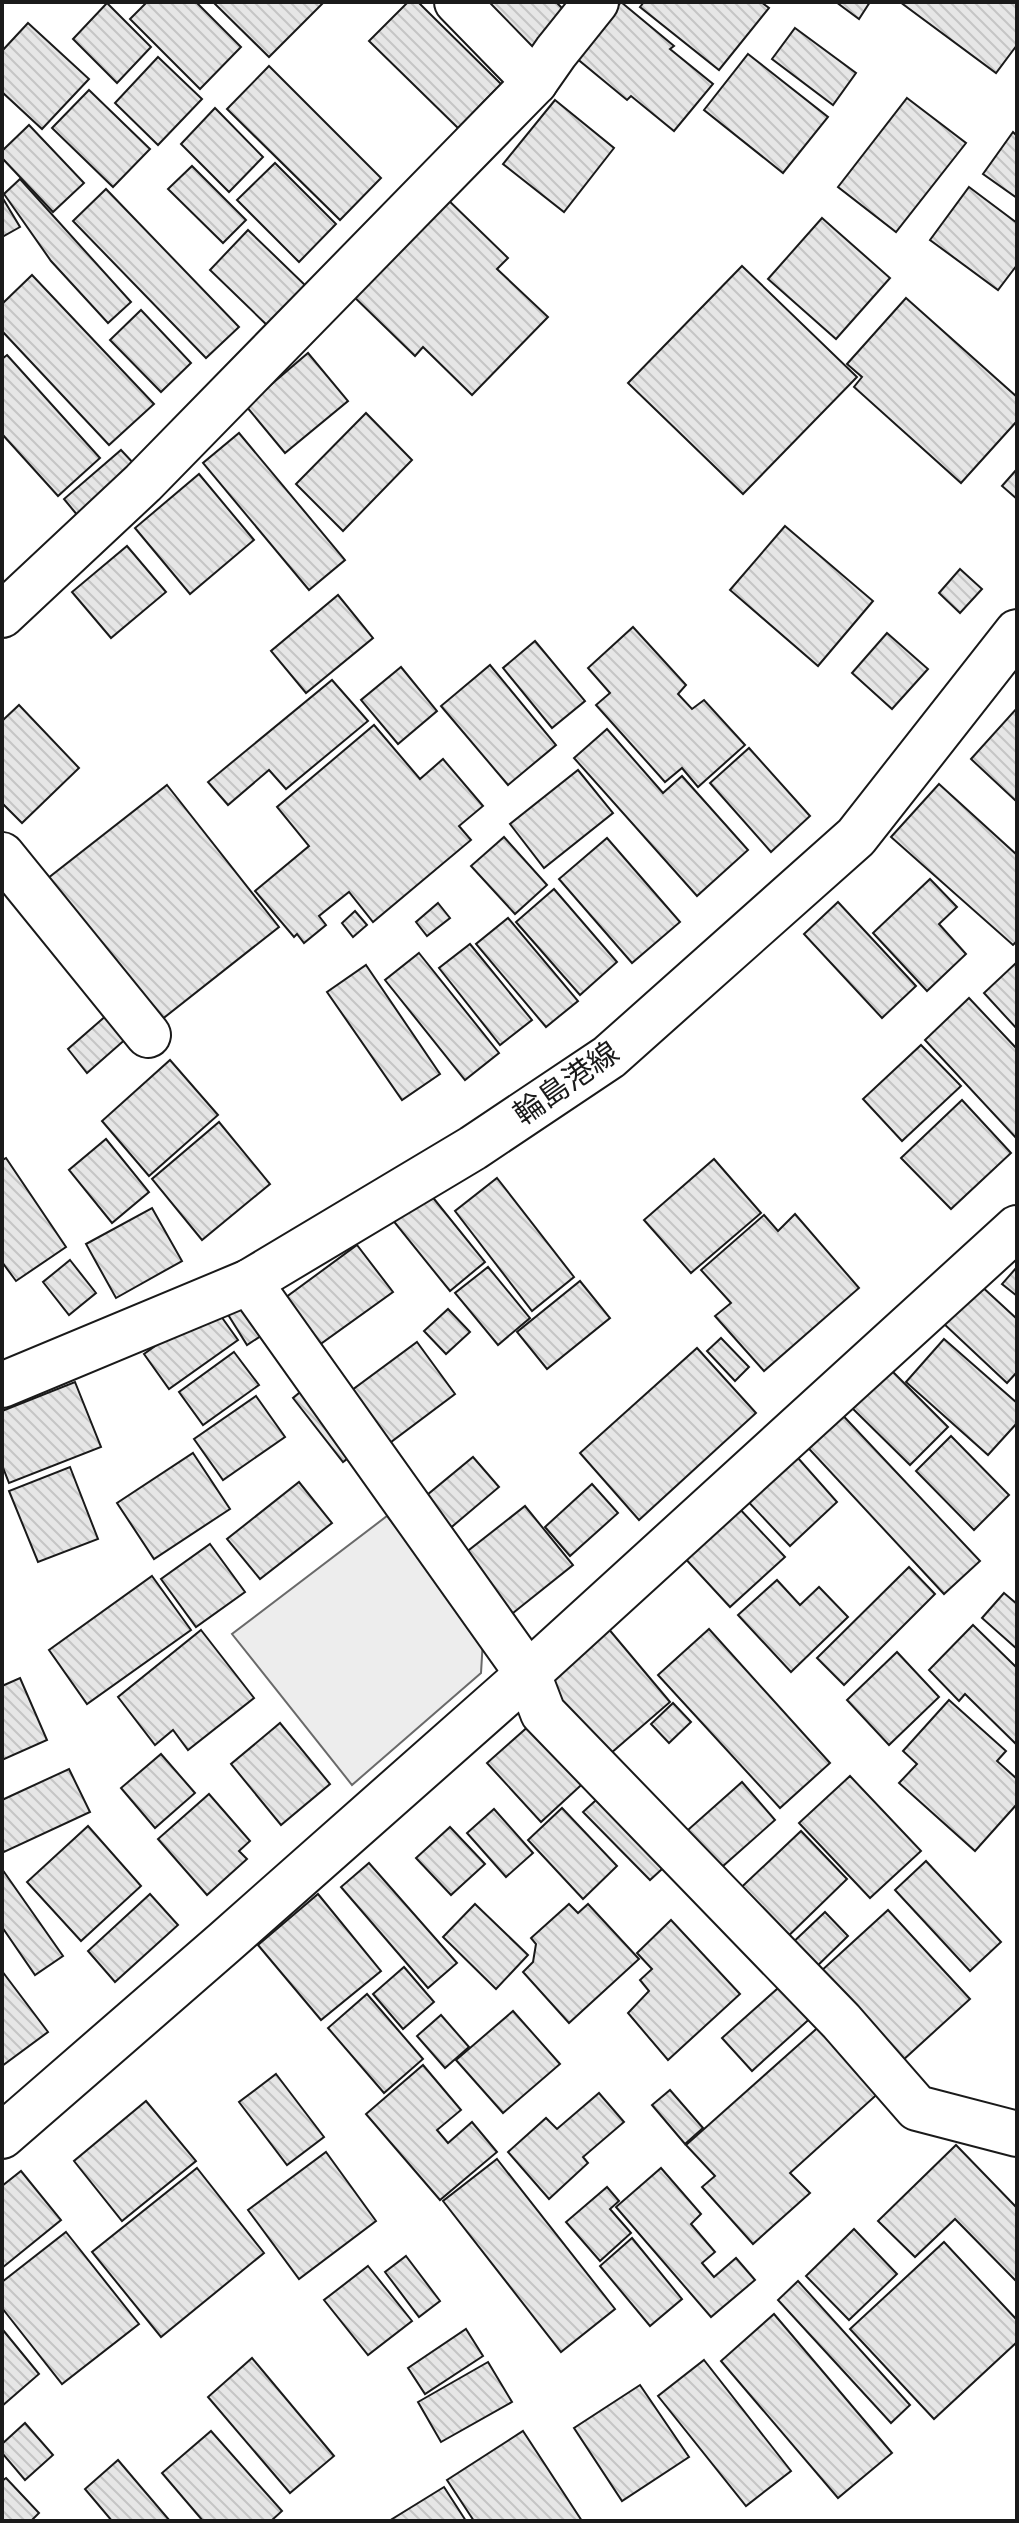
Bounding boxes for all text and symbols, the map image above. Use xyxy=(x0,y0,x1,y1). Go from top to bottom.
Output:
street label: 輪島港線 xyxy=(505,1031,627,1135)

